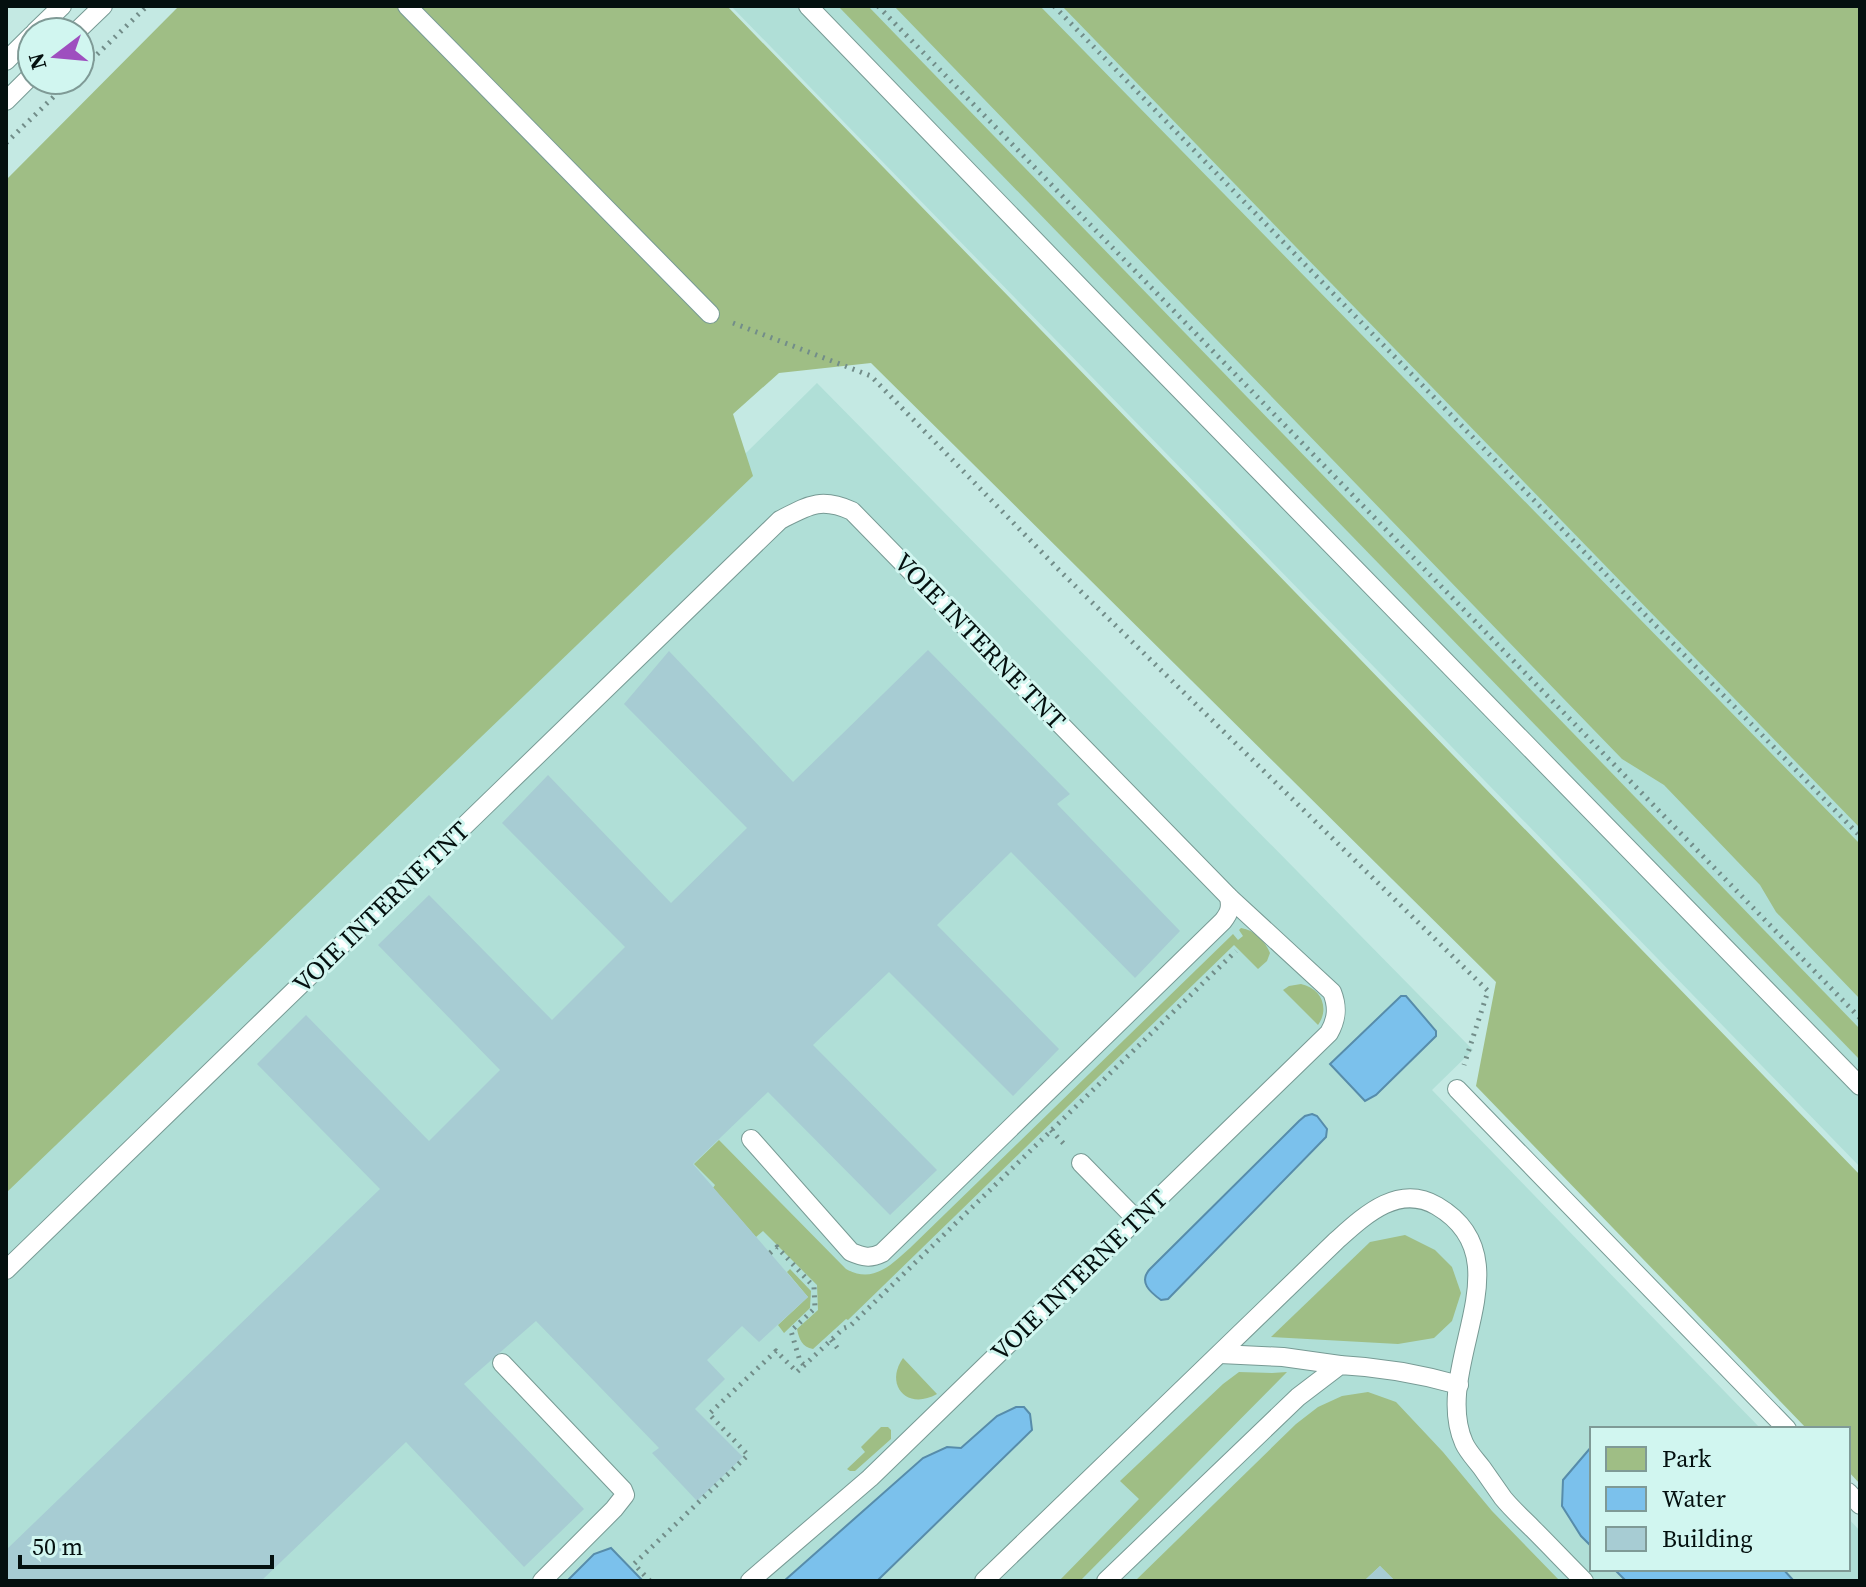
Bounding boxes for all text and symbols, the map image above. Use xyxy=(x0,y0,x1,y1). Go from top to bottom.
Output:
north arrow xyxy=(16,16,96,96)
text: N xyxy=(20,50,53,73)
street label: VOIE INTERNE TNT xyxy=(886,545,1074,738)
street label: VOIE INTERNE TNT xyxy=(285,813,478,1001)
street label: VOIE INTERNE TNT xyxy=(983,1181,1176,1369)
legend xyxy=(1590,1427,1850,1571)
text: Park xyxy=(1662,1442,1712,1475)
text: Water xyxy=(1662,1482,1726,1515)
scale bar xyxy=(20,1519,272,1569)
text: Building xyxy=(1662,1522,1753,1555)
text: 50 m xyxy=(32,1530,83,1563)

